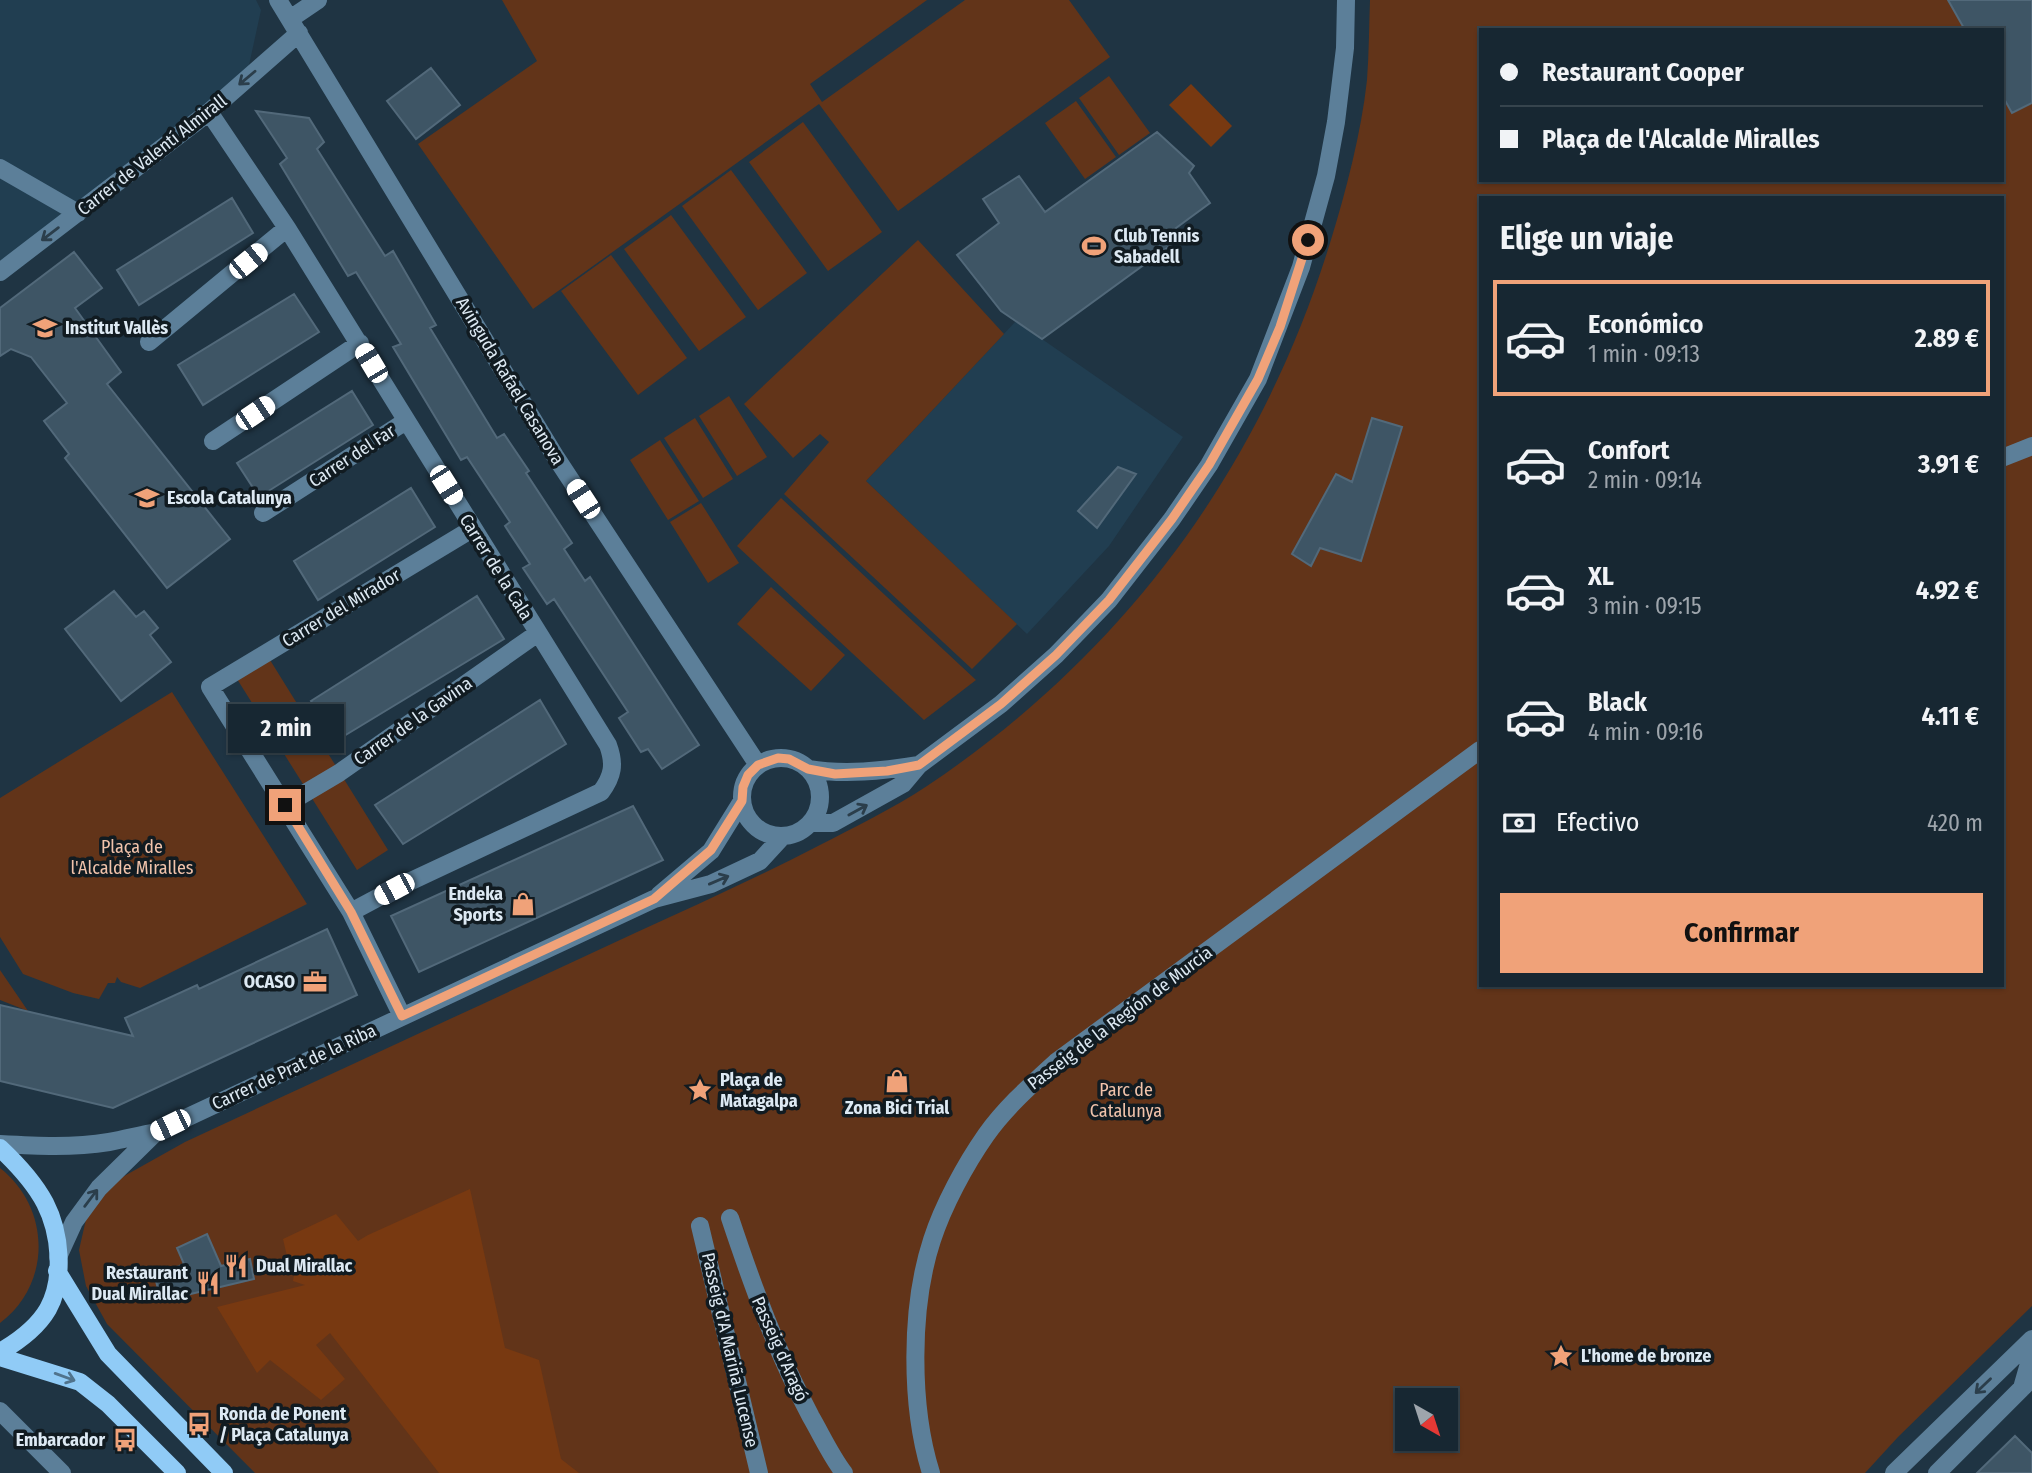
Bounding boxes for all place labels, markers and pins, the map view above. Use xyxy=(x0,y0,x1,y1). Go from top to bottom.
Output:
place label: Club Tennis Sabadell xyxy=(1114,225,1200,268)
sports icon: Club Tennis Sabadell xyxy=(1080,232,1108,260)
school or university icon: Institut Vallès xyxy=(31,314,59,342)
place label: Institut Vallès xyxy=(65,317,168,339)
school or university icon: Escola Catalunya xyxy=(133,484,161,512)
place label: Escola Catalunya xyxy=(167,487,292,509)
place label: Endeka Sports xyxy=(448,883,503,926)
shop icon: Endeka Sports xyxy=(509,890,537,918)
office icon: OCASO xyxy=(301,968,329,996)
place label: OCASO xyxy=(244,971,295,993)
shop icon: Zona Bici Trial xyxy=(883,1067,911,1095)
place label: Plaça de Matagalpa xyxy=(720,1069,798,1112)
place icon: Plaça de Matagalpa xyxy=(686,1076,714,1104)
place label: Zona Bici Trial xyxy=(845,1097,949,1119)
restaurant icon: Dual Mirallac xyxy=(222,1252,250,1280)
place label: Dual Mirallac xyxy=(256,1255,353,1277)
place label: Restaurant Dual Mirallac xyxy=(92,1262,189,1305)
restaurant icon: Restaurant Dual Mirallac xyxy=(194,1269,222,1297)
place icon: L'home de bronze xyxy=(1547,1342,1575,1370)
place label: L'home de bronze xyxy=(1581,1345,1711,1367)
place label: Ronda de Ponent / Plaça Catalunya xyxy=(219,1403,349,1446)
bus stop icon: Ronda de Ponent / Plaça Catalunya xyxy=(185,1410,213,1438)
bus stop icon: Embarcador xyxy=(111,1426,139,1454)
place label: Embarcador xyxy=(16,1429,105,1451)

